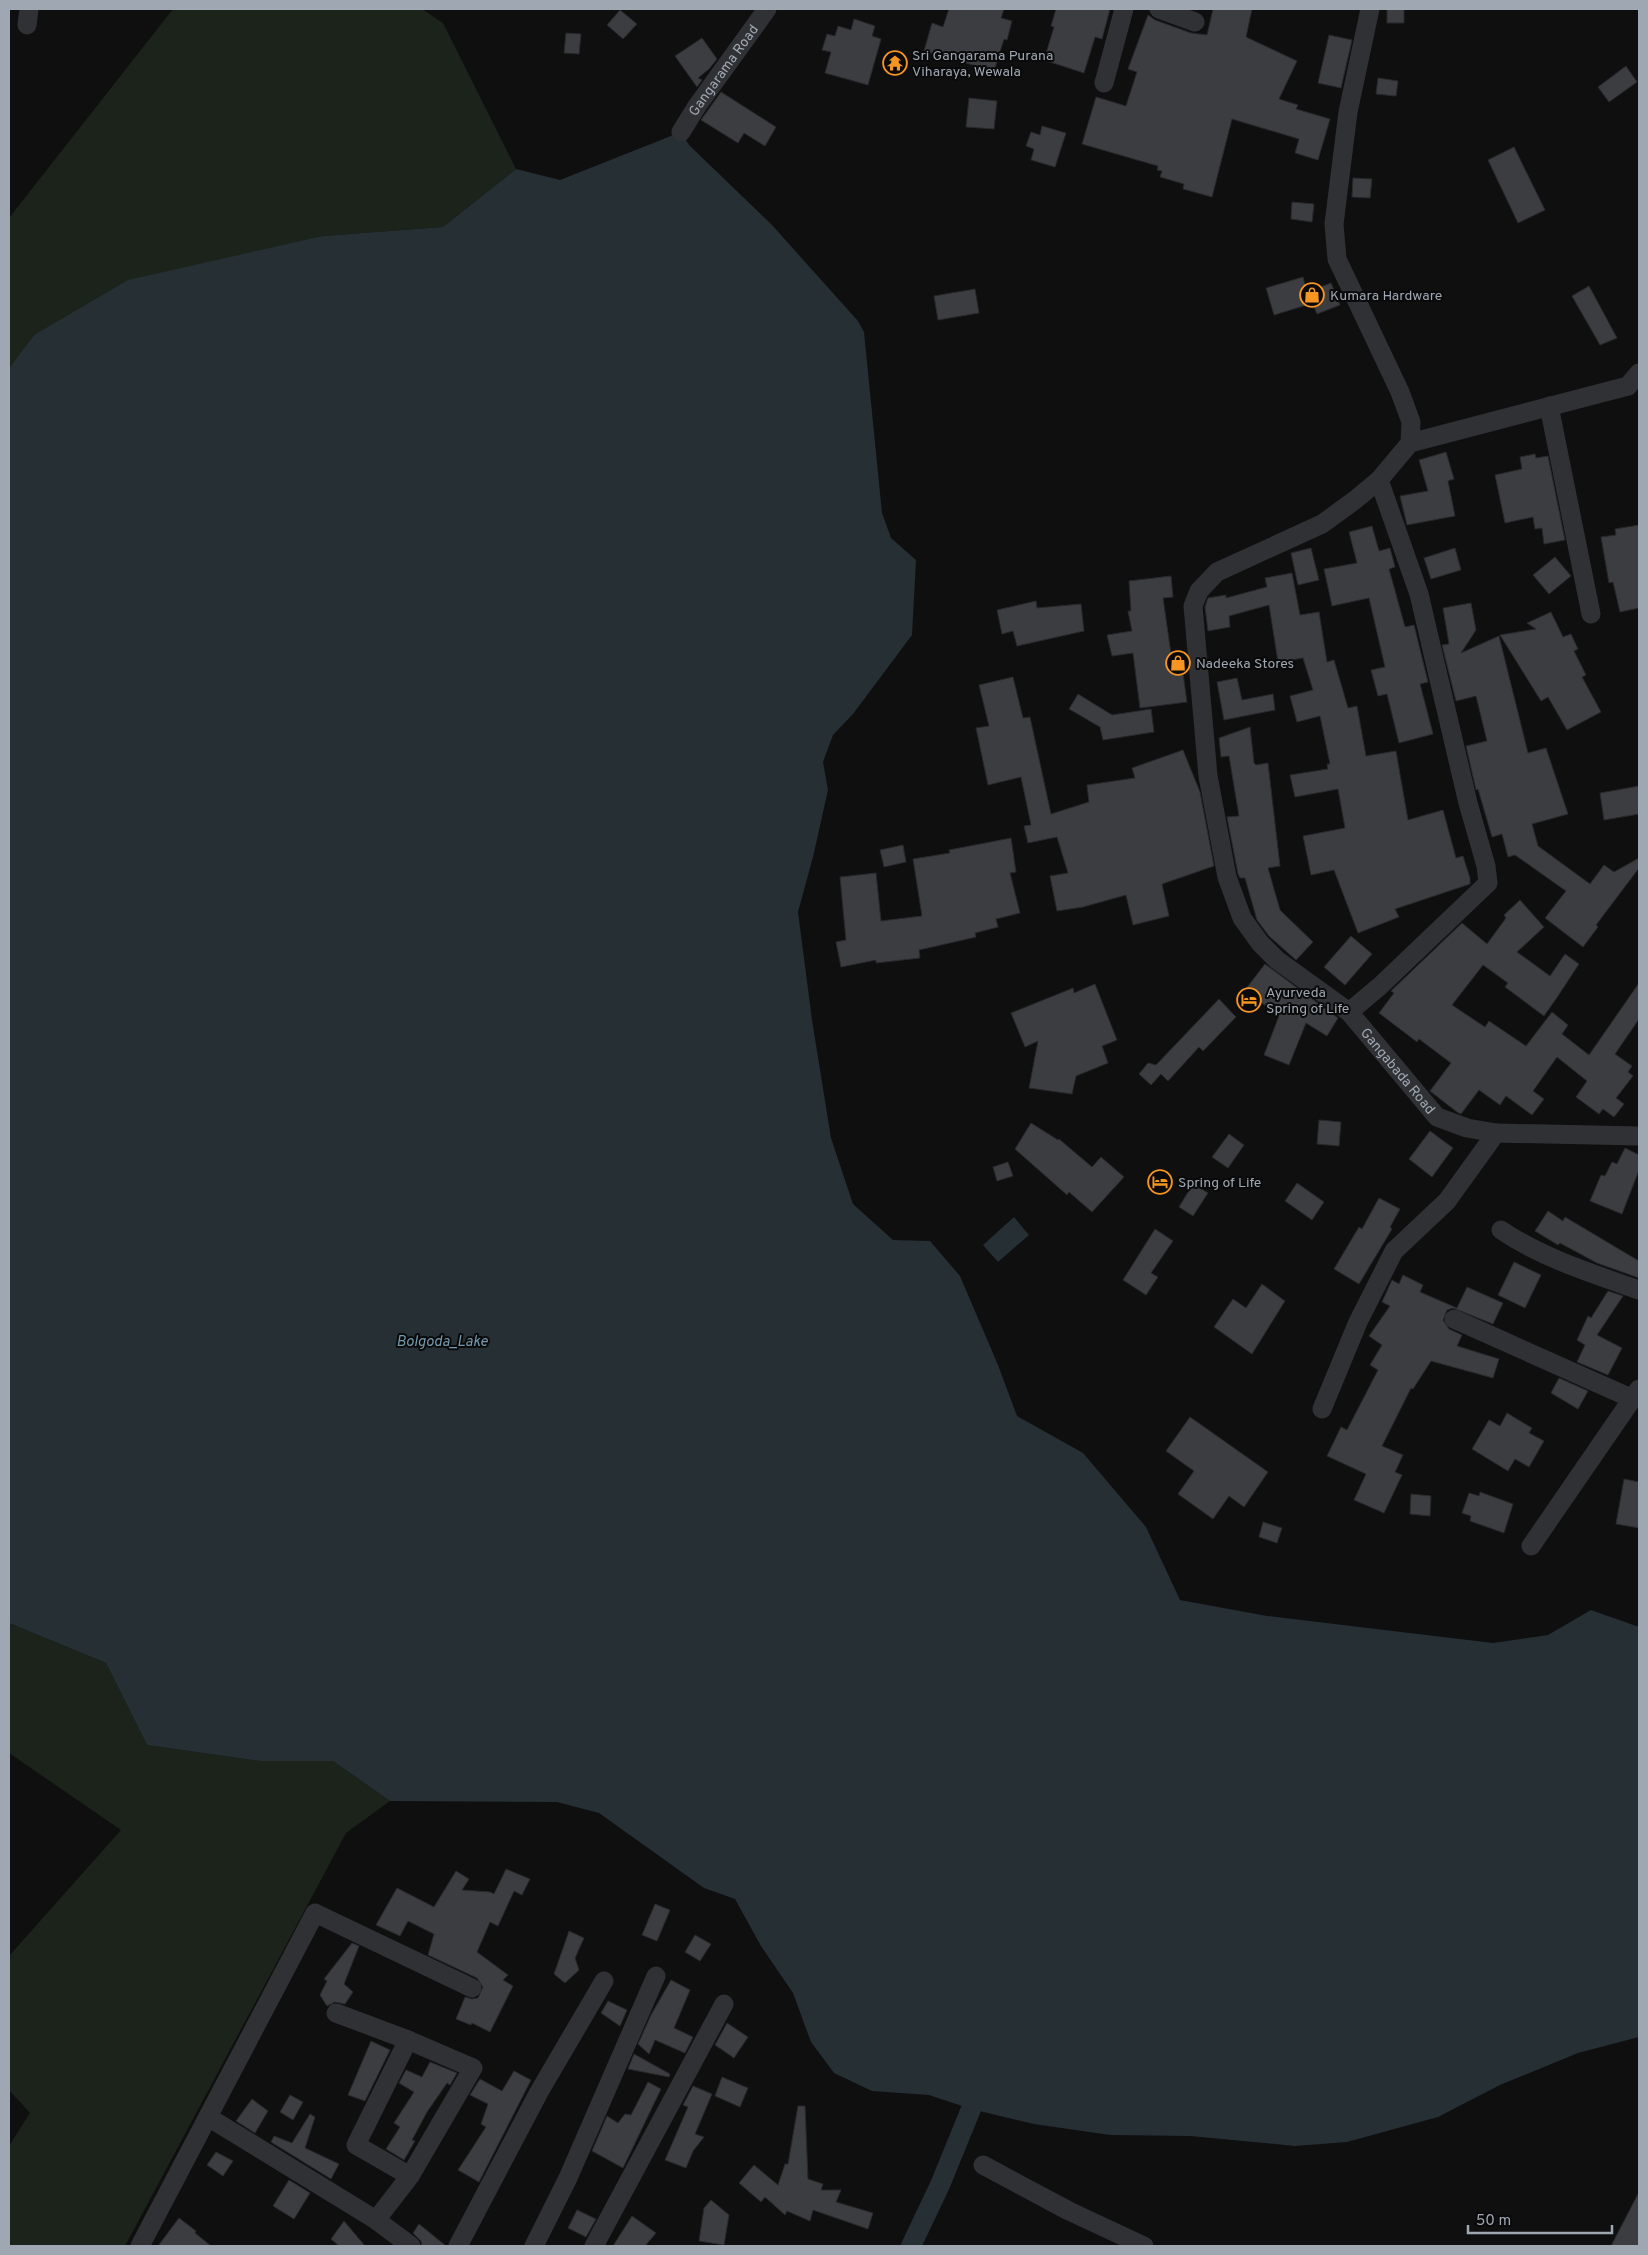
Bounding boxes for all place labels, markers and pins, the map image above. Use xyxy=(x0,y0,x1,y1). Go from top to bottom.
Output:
place label: Sri Gangarama Purana Viharaya, Wewala xyxy=(912,48,1053,81)
temple icon: Sri Gangarama Purana Viharaya, Wewala xyxy=(882,50,908,76)
shop icon: Kumara Hardware xyxy=(1299,282,1325,308)
place label: Kumara Hardware xyxy=(1330,288,1442,305)
shop icon: Nadeeka Stores xyxy=(1165,650,1191,676)
place label: Nadeeka Stores xyxy=(1196,656,1294,673)
place label: Ayurveda Spring of Life xyxy=(1266,985,1349,1018)
hotel icon: Ayurveda Spring of Life xyxy=(1236,987,1262,1013)
hotel icon: Spring of Life xyxy=(1147,1169,1173,1195)
place label: Spring of Life xyxy=(1178,1175,1261,1192)

